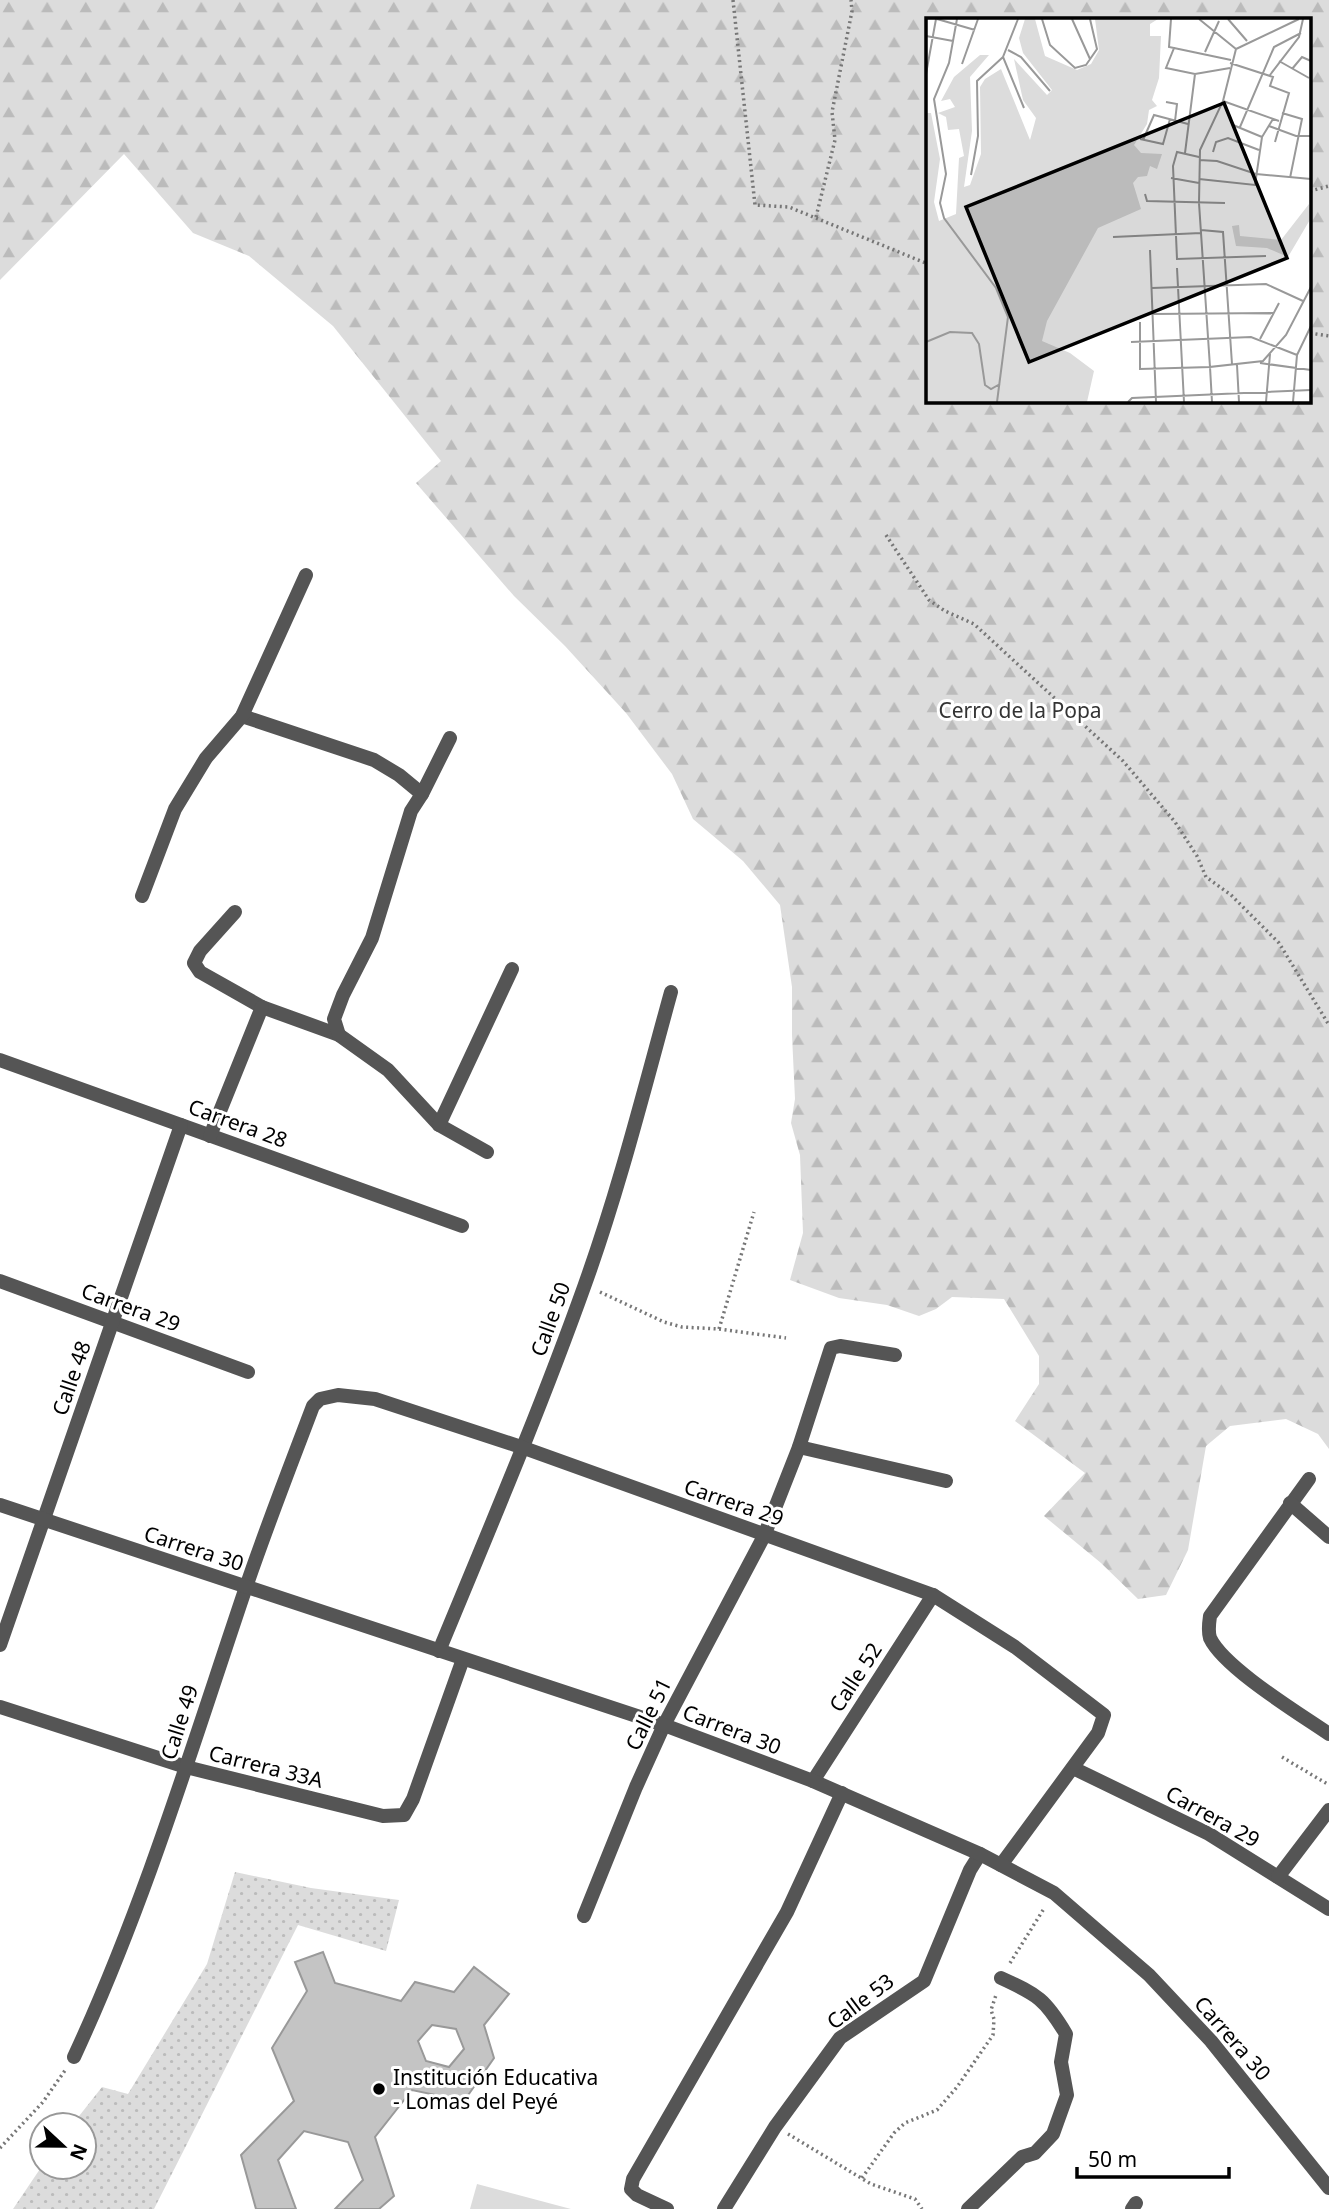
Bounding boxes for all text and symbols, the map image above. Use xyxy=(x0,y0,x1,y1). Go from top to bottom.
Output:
inset map xyxy=(926,18,1312,402)
park label: Cerro de la Popa xyxy=(938,696,1102,724)
street label: Carrera 28 xyxy=(185,1092,291,1154)
street label: Carrera 29 xyxy=(78,1276,184,1338)
street label: Calle 50 xyxy=(524,1278,576,1360)
street label: Calle 48 xyxy=(45,1337,97,1419)
street label: Carrera 29 xyxy=(681,1472,787,1532)
street label: Carrera 30 xyxy=(141,1519,247,1577)
street label: Calle 52 xyxy=(822,1637,888,1717)
street label: Calle 51 xyxy=(618,1673,678,1755)
street label: Calle 49 xyxy=(154,1681,204,1763)
street label: Carrera 30 xyxy=(679,1697,785,1761)
street label: Carrera 33A xyxy=(206,1738,327,1794)
street label: Carrera 29 xyxy=(1161,1779,1265,1853)
street label: Calle 53 xyxy=(821,1967,899,2035)
street label: Carrera 30 xyxy=(1189,1990,1277,2086)
place label: Institución Educativa - Lomas del Peyé xyxy=(393,2063,598,2115)
marker: Institución Educativa - Lomas del Peyé xyxy=(371,2081,387,2097)
north arrow xyxy=(28,2111,98,2181)
scale bar xyxy=(1077,2136,1229,2180)
text: N xyxy=(64,2140,94,2164)
text: 50 m xyxy=(1088,2145,1137,2173)

